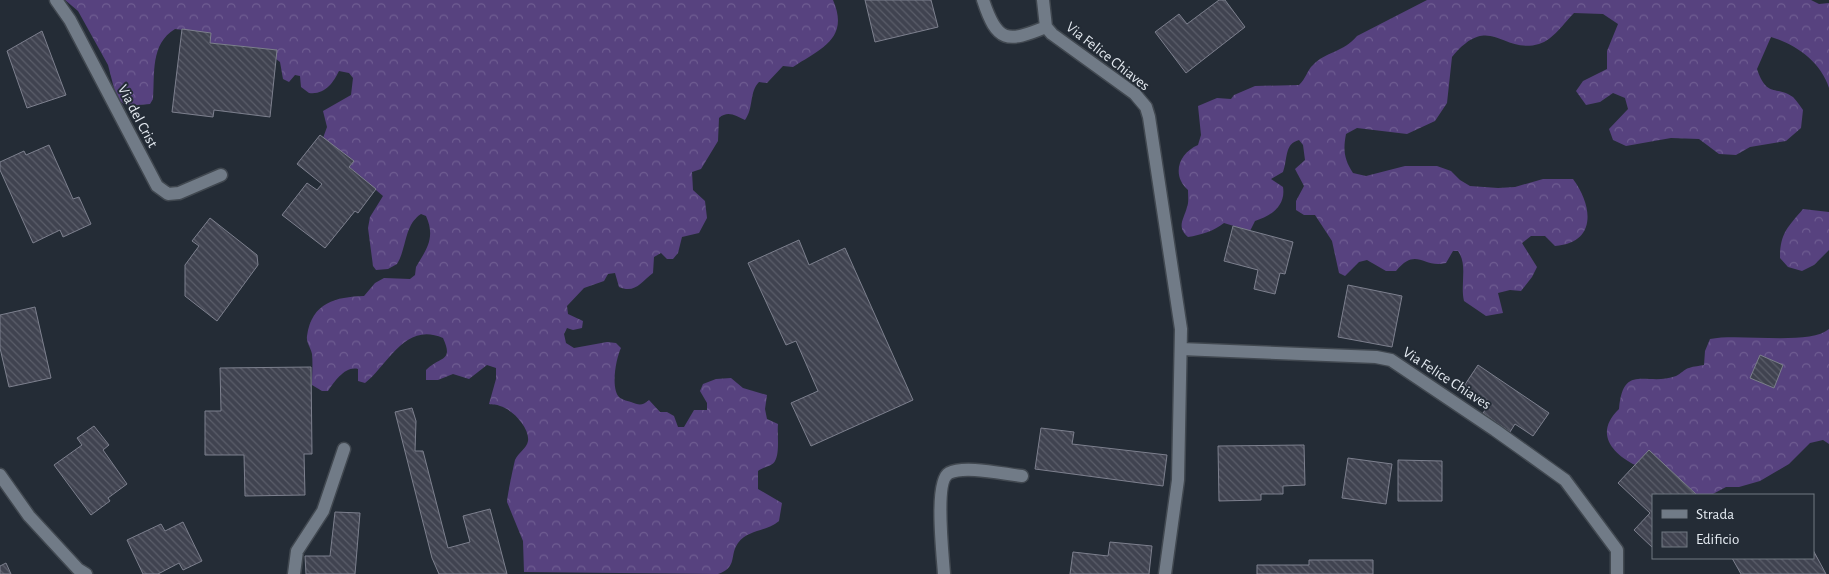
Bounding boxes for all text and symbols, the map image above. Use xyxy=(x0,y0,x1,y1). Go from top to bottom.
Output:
street label: Via Felice Chiaves xyxy=(1063,19,1152,94)
street label: Via del Crist xyxy=(115,82,160,150)
street label: Via Felice Chiaves xyxy=(1400,345,1493,412)
legend xyxy=(1652,494,1814,559)
text: Strada xyxy=(1696,507,1734,522)
text: Edificio xyxy=(1696,532,1739,547)

